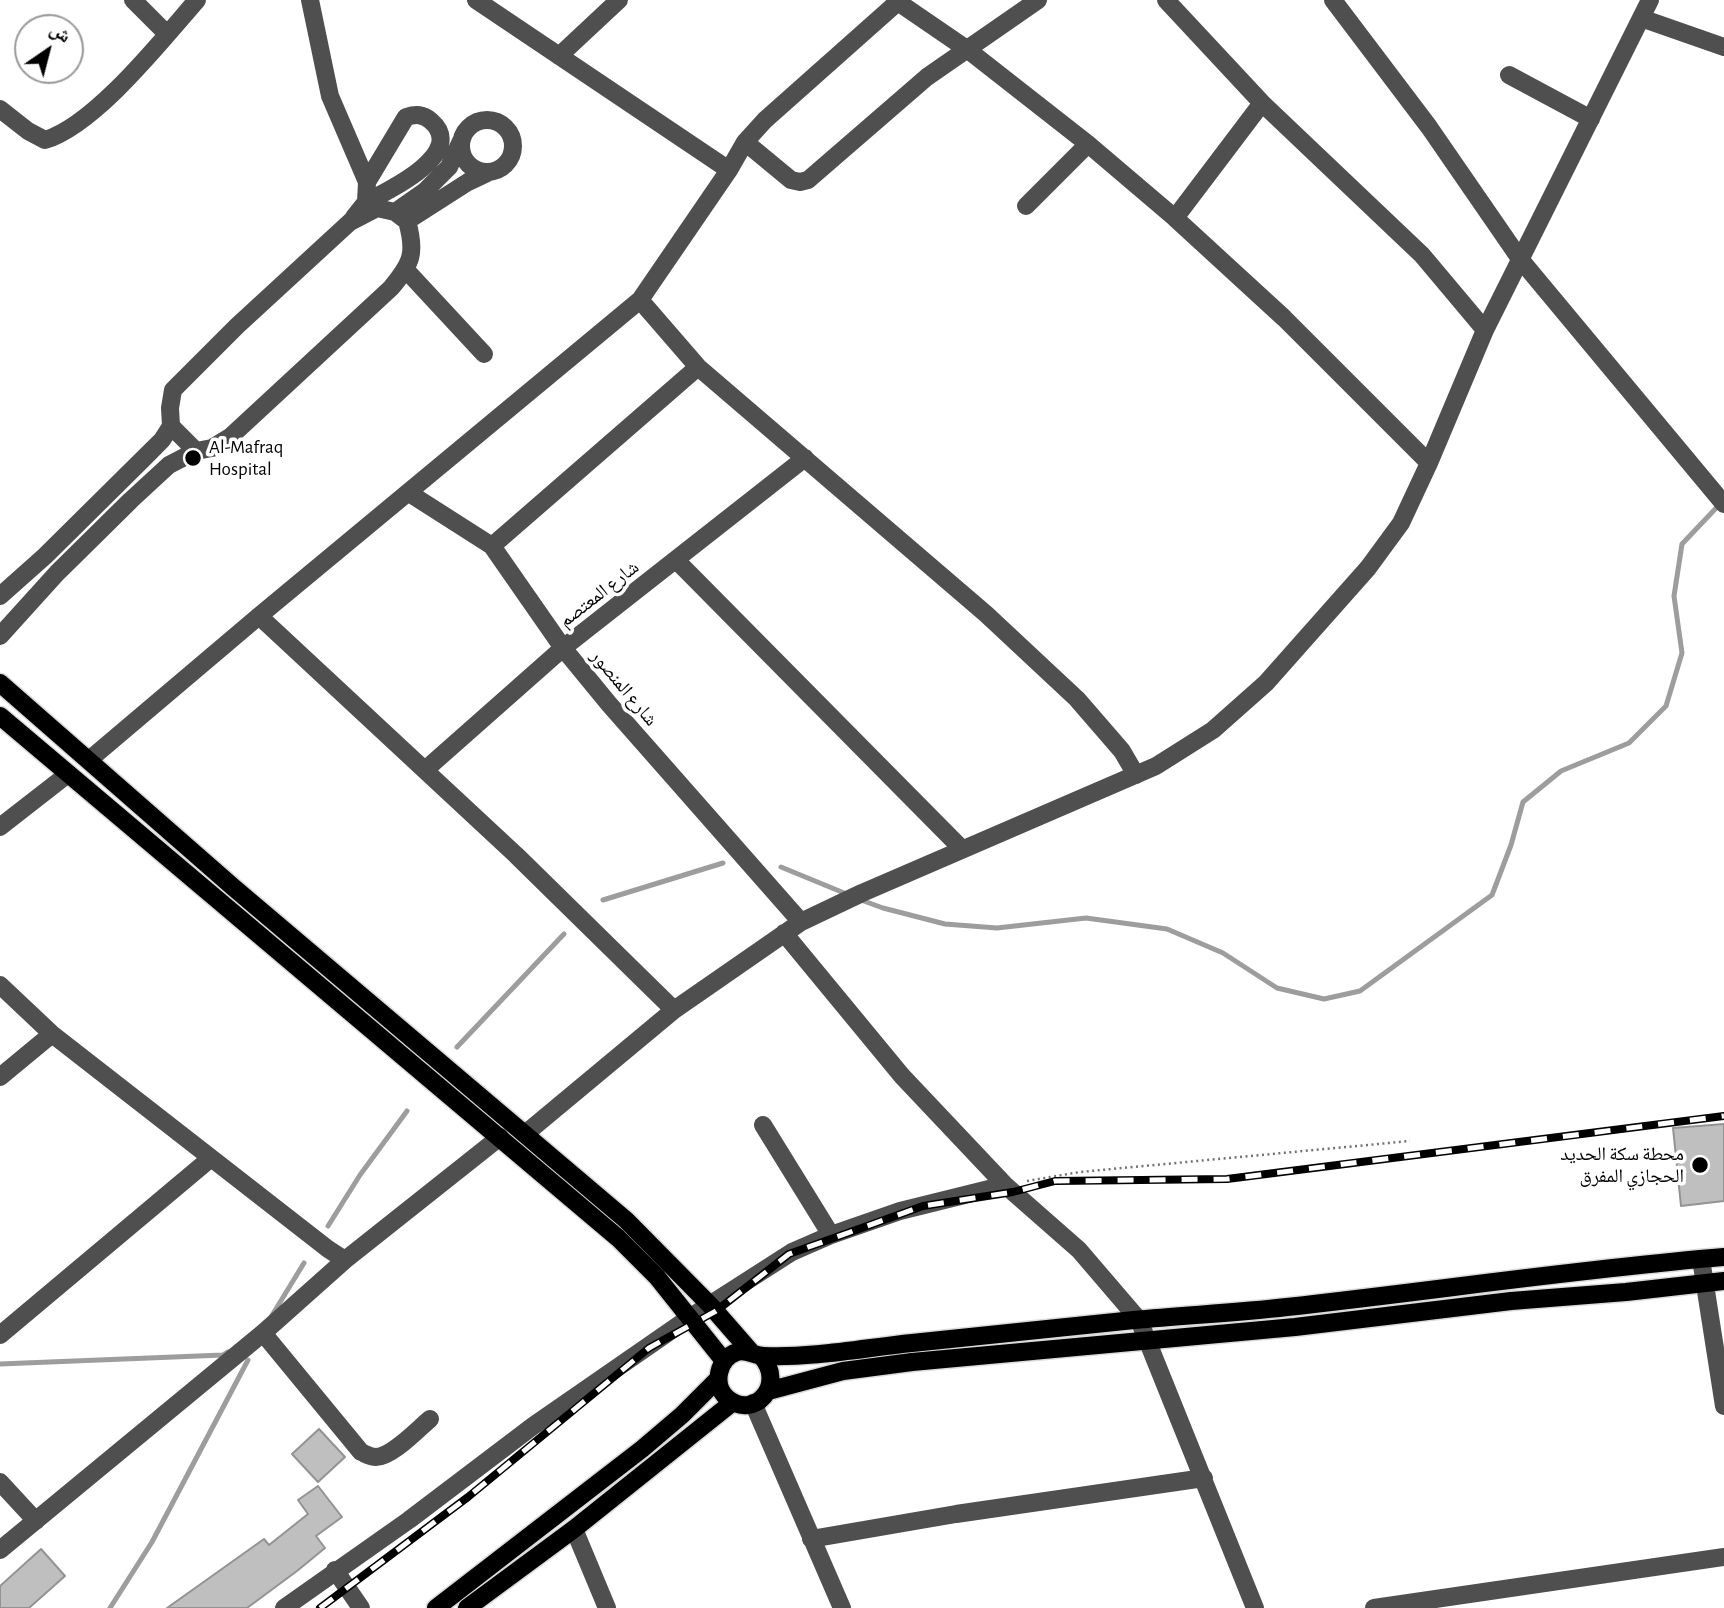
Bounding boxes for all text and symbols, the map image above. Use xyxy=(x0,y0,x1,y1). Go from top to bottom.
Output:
north arrow xyxy=(14,14,84,84)
text: ش xyxy=(46,19,74,47)
place label: Al-Mafraq Hospital xyxy=(209,436,283,480)
marker: Al-Mafraq Hospital xyxy=(183,448,203,468)
street label: شارع المعتصم xyxy=(554,556,644,632)
street label: شارع المنصور xyxy=(586,645,662,731)
place label: محطة سكة الحديد الحجازي المفرق xyxy=(1560,1143,1684,1187)
marker: محطة سكة الحديد الحجازي المفرق xyxy=(1690,1155,1710,1175)

